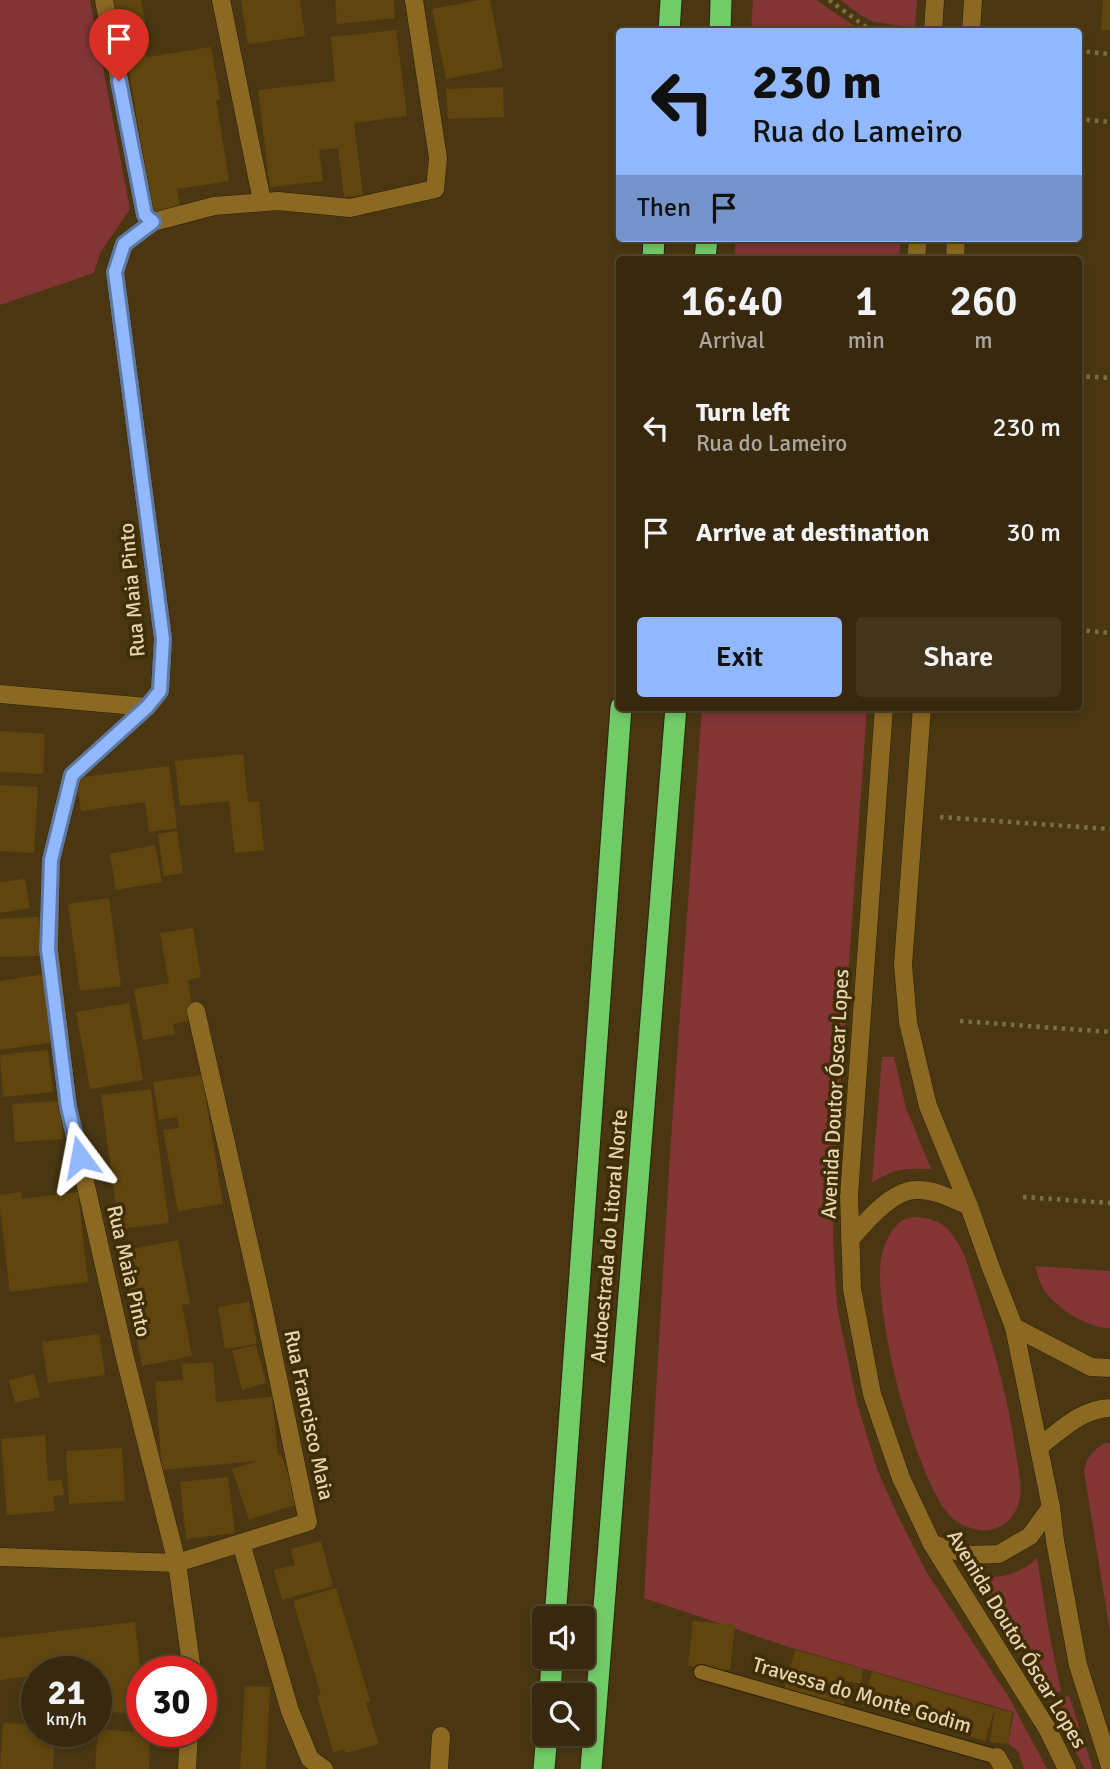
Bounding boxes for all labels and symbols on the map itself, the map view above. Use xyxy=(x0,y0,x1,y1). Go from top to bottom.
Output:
pin xyxy=(89,9,149,81)
street label: Rua Maia Pinto xyxy=(113,522,151,658)
street label: Avenida Doutor Óscar Lopes xyxy=(815,968,855,1220)
street label: Autoestrada do Litoral Norte xyxy=(585,1108,633,1364)
position arrow xyxy=(43,1120,117,1194)
street label: Rua Maia Pinto xyxy=(101,1202,157,1340)
street label: Rua Francisco Maia xyxy=(278,1328,340,1502)
street label: Avenida Doutor Óscar Lopes xyxy=(941,1525,1093,1753)
street label: Travessa do Monte Godim xyxy=(749,1651,975,1739)
speed limit sign: 30 xyxy=(126,1656,217,1747)

